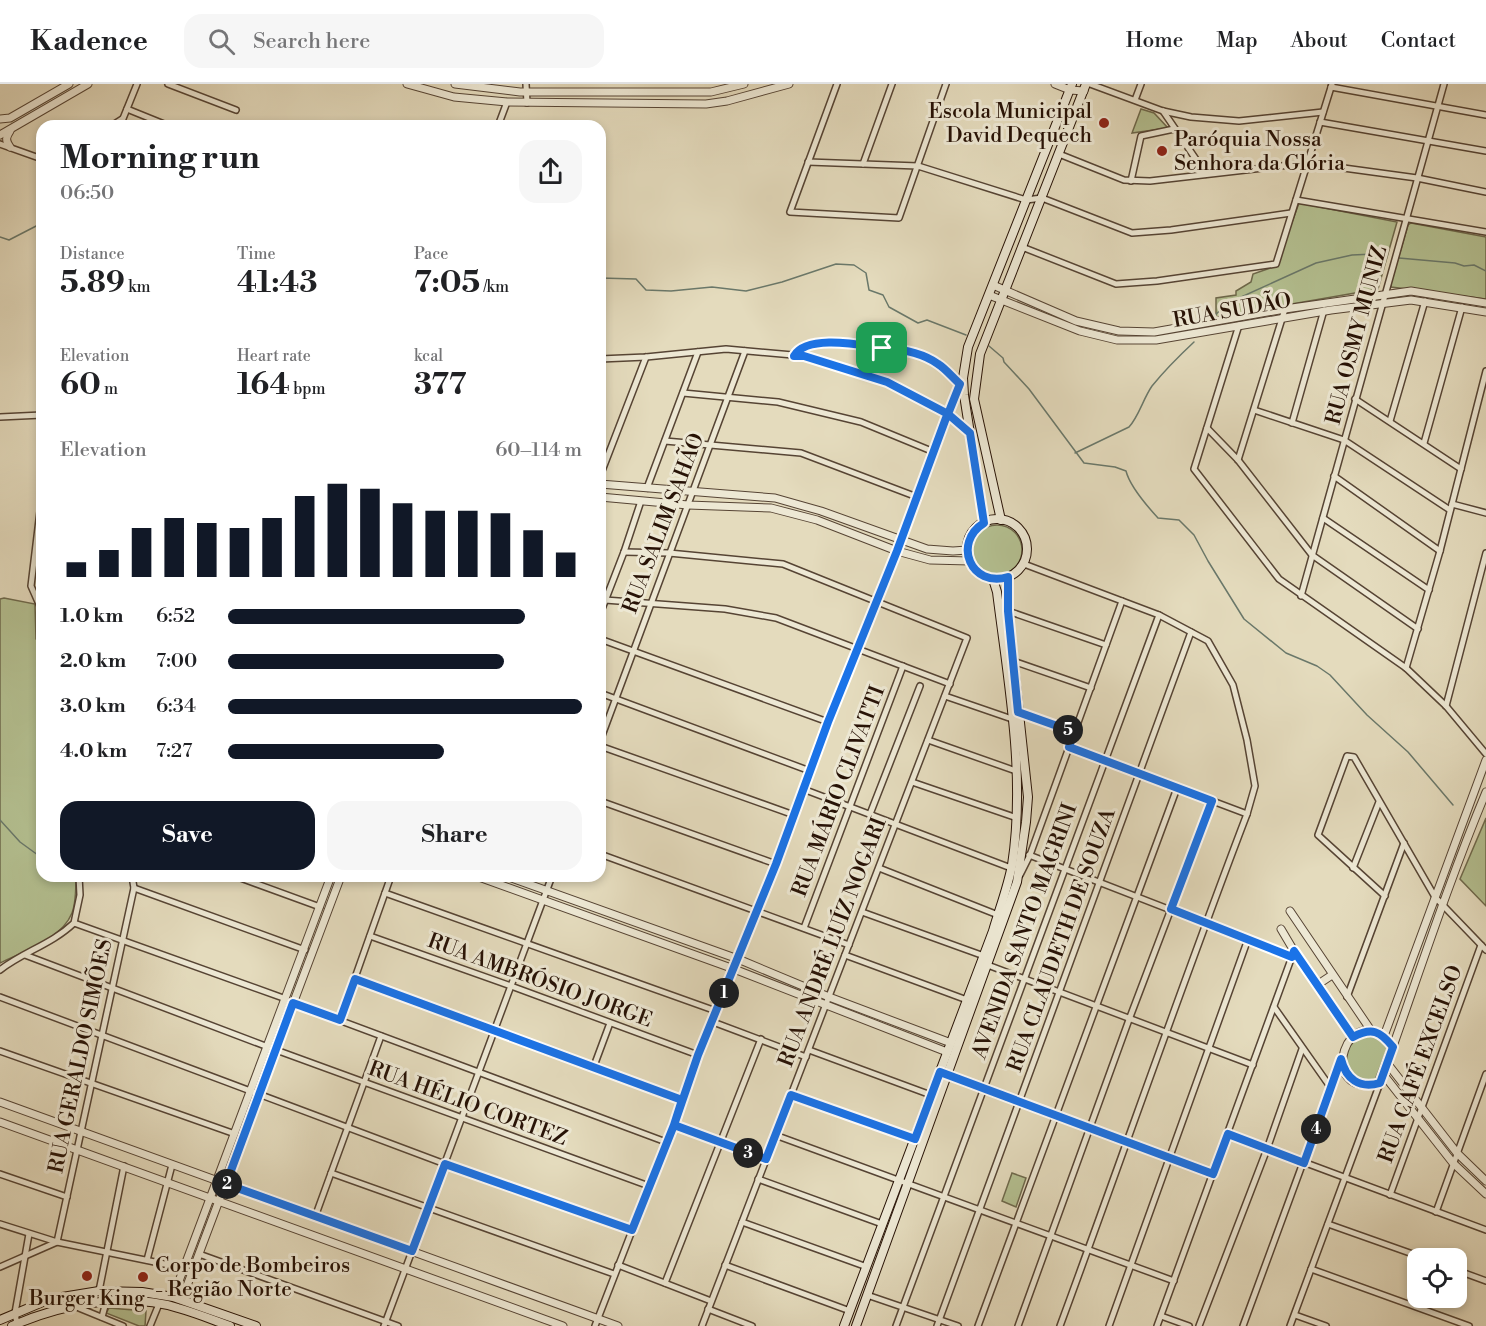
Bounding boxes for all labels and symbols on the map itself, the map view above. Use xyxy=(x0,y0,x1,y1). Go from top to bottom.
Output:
place label: Escola Municipal David Dequech xyxy=(928,99,1092,149)
marker: Escola Municipal David Dequech xyxy=(1097,116,1111,130)
place label: Paróquia Nossa Senhora da Glória xyxy=(1174,127,1345,177)
marker: Paróquia Nossa Senhora da Glória xyxy=(1155,144,1169,158)
street label: RUA OSMY MUNIZ xyxy=(1321,243,1393,427)
street label: RUA SUDÃO xyxy=(1171,286,1293,334)
pin xyxy=(856,322,907,373)
street label: RUA SALIM SAHÃO xyxy=(616,429,710,617)
street label: RUA MÁRIO CLIVATTI xyxy=(785,681,891,901)
pin: 5 xyxy=(1053,715,1083,745)
street label: AVENIDA SANTO MAGRINI xyxy=(966,800,1083,1063)
street label: RUA CLAUDETH DE SOUZA xyxy=(1002,804,1122,1076)
street label: RUA ANDRÉ LUÍZ NOGARI xyxy=(771,813,893,1071)
street label: RUA AMBRÓSIO JORGE xyxy=(424,925,657,1034)
street label: RUA GERALDO SIMÕES xyxy=(41,936,119,1176)
street label: RUA CAFÉ EXCELSO xyxy=(1371,961,1469,1167)
pin: 1 xyxy=(709,978,739,1008)
street label: RUA HÉLIO CORTEZ xyxy=(365,1054,571,1152)
pin: 4 xyxy=(1301,1114,1331,1144)
pin: 3 xyxy=(733,1138,763,1168)
pin: 2 xyxy=(212,1169,242,1199)
place label: Corpo de Bombeiros - Região Norte xyxy=(155,1253,350,1303)
marker: Burger King xyxy=(80,1269,94,1283)
marker: Corpo de Bombeiros - Região Norte xyxy=(136,1270,150,1284)
place label: Burger King xyxy=(28,1286,145,1312)

